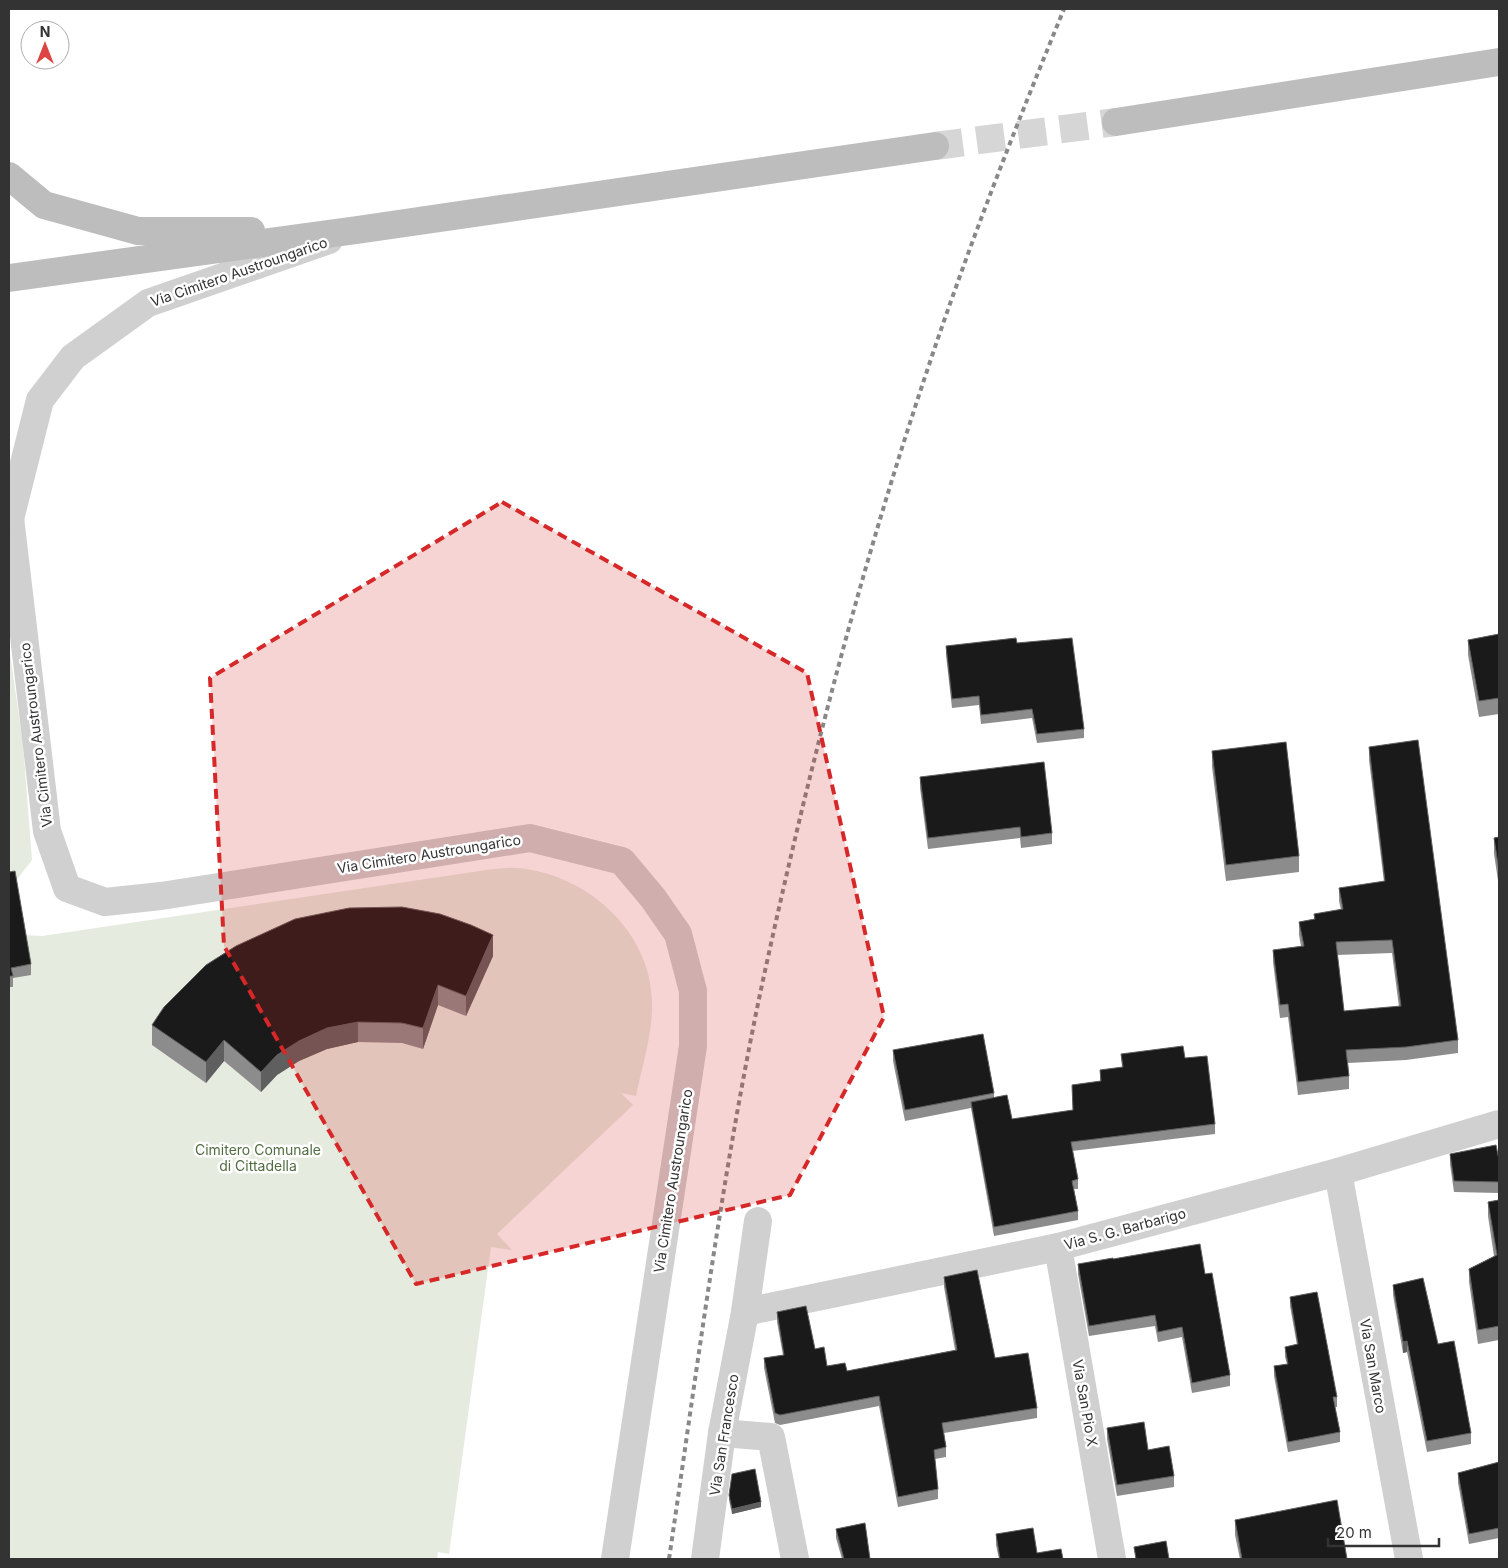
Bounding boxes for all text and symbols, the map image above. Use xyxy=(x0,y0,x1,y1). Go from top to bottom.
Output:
north arrow xyxy=(20,20,70,70)
text: N xyxy=(40,23,50,40)
street label: Via Cimitero Austroungarico xyxy=(148,233,329,310)
street label: Via Cimitero Austroungarico xyxy=(16,642,55,828)
street label: Via Cimitero Austroungarico xyxy=(336,831,522,876)
street label: Via Cimitero Austroungarico xyxy=(650,1088,695,1274)
park label: Cimitero Comunale di Cittadella xyxy=(195,1141,321,1174)
street label: Via S. G. Barbarigo xyxy=(1062,1204,1188,1253)
street label: Via San Marco xyxy=(1357,1317,1390,1415)
street label: Via San Pio X xyxy=(1069,1358,1102,1448)
street label: Via San Francesco xyxy=(705,1373,742,1497)
scale bar xyxy=(1328,1516,1439,1548)
text: 20 m xyxy=(1336,1523,1372,1542)

